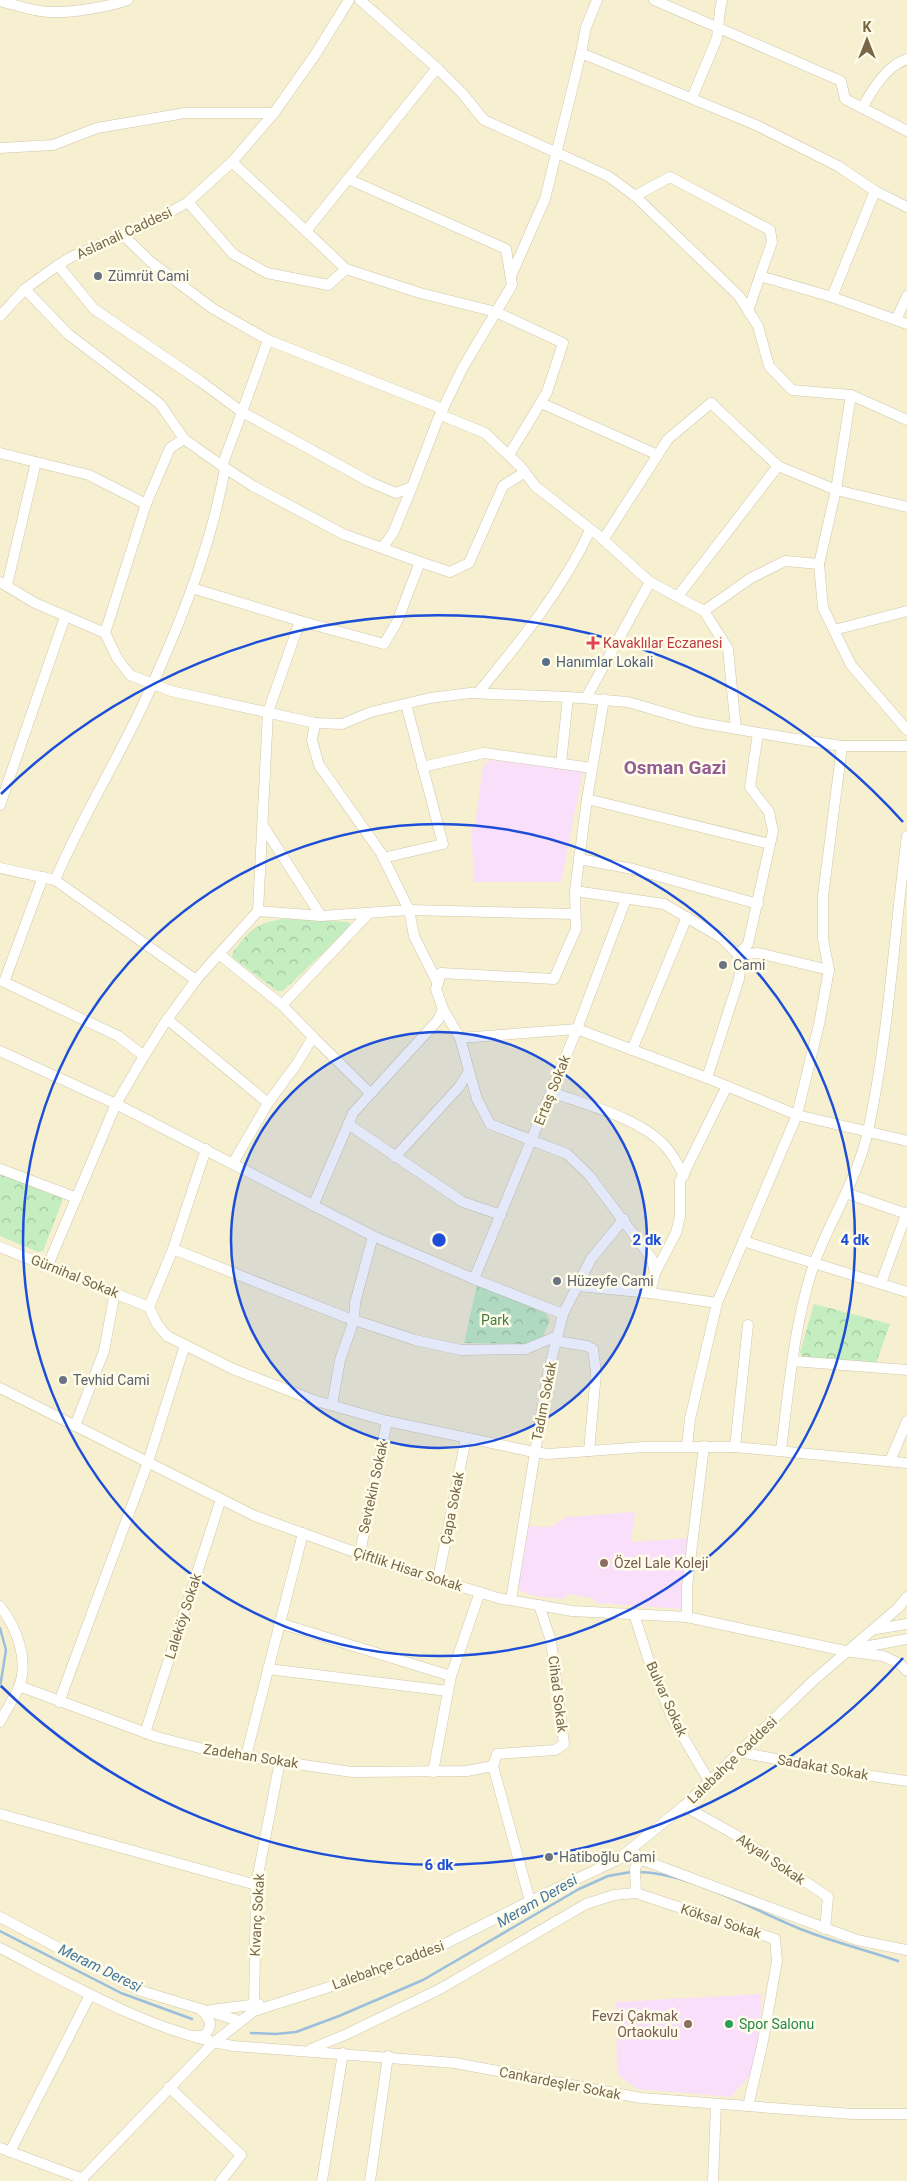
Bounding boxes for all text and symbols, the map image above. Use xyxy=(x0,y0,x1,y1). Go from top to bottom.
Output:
north arrow xyxy=(842,15,892,65)
text: K xyxy=(863,19,872,35)
street label: Aslanali Caddesi xyxy=(74,204,174,262)
place label: Zümrüt Cami xyxy=(108,268,189,284)
marker: Zümrüt Cami xyxy=(92,270,104,282)
place label: Kavaklılar Eczanesi xyxy=(603,635,722,651)
marker: Kavaklılar Eczanesi xyxy=(587,637,599,649)
place label: Hanımlar Lokali xyxy=(556,654,653,670)
marker: Hanımlar Lokali xyxy=(540,656,552,668)
district label: Osman Gazi xyxy=(624,756,726,779)
place label: Cami xyxy=(733,957,765,973)
marker: Cami xyxy=(717,959,729,971)
street label: Ertaş Sokak xyxy=(531,1052,574,1127)
centre of rings xyxy=(430,1231,448,1249)
text: 2 dk xyxy=(633,1231,662,1249)
text: 4 dk xyxy=(841,1231,870,1249)
street label: Gürnihal Sokak xyxy=(29,1251,122,1301)
place label: Hüzeyfe Cami xyxy=(567,1273,654,1289)
marker: Hüzeyfe Cami xyxy=(551,1275,563,1287)
park label: Park xyxy=(481,1312,510,1328)
street label: Tadım Sokak xyxy=(528,1359,560,1442)
place label: Tevhid Cami xyxy=(73,1372,150,1388)
marker: Tevhid Cami xyxy=(57,1374,69,1386)
street label: Sevtekin Sokak xyxy=(355,1438,391,1535)
street label: Çapa Sokak xyxy=(437,1469,467,1546)
street label: Çiftlik Hisar Sokak xyxy=(351,1544,465,1594)
place label: Özel Lale Koleji xyxy=(614,1555,708,1571)
marker: Özel Lale Koleji xyxy=(598,1557,610,1569)
street label: Laleköy Sokak xyxy=(162,1570,205,1661)
street label: Cihad Sokak xyxy=(545,1655,571,1734)
street label: Bulvar Sokak xyxy=(643,1659,691,1740)
street label: Lalebahçe Caddesi xyxy=(684,1713,780,1807)
street label: Zadehan Sokak xyxy=(202,1741,301,1772)
street label: Sadakat Sokak xyxy=(776,1751,871,1783)
street label: Akyalı Sokak xyxy=(734,1830,809,1888)
place label: Hatiboğlu Cami xyxy=(559,1849,655,1865)
marker: Hatiboğlu Cami xyxy=(543,1851,555,1863)
text: 6 dk xyxy=(425,1856,454,1874)
water label: Meram Deresi xyxy=(493,1870,581,1931)
street label: Kıvanç Sokak xyxy=(247,1872,267,1957)
street label: Köksal Sokak xyxy=(679,1900,764,1942)
street label: Lalebahçe Caddesi xyxy=(330,1937,446,1993)
water label: Meram Deresi xyxy=(56,1940,145,1996)
place label: Fevzi Çakmak Ortaokulu xyxy=(592,2008,679,2040)
place label: Spor Salonu xyxy=(739,2016,814,2032)
marker: Fevzi Çakmak Ortaokulu xyxy=(682,2018,694,2030)
marker: Spor Salonu xyxy=(723,2018,735,2030)
street label: Cankardeşler Sokak xyxy=(498,2063,623,2103)

